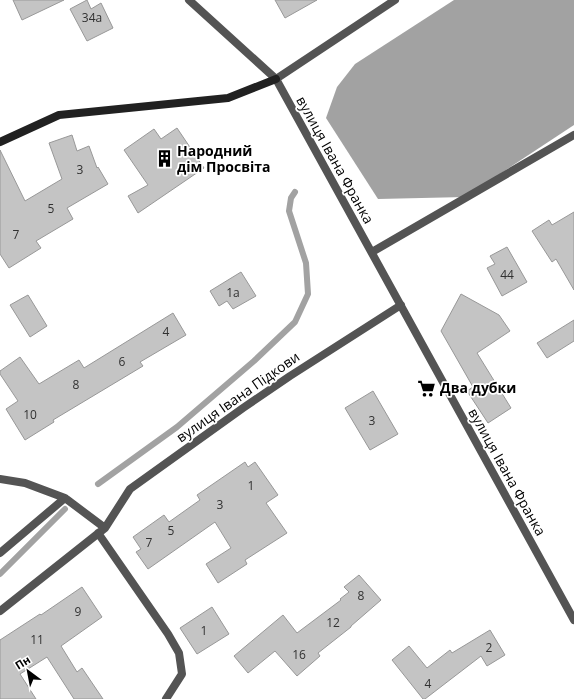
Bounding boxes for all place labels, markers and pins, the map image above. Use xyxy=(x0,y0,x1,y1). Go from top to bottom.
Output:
place label: Народний дім Просвіта xyxy=(177,141,270,176)
building icon: Народний дім Просвіта xyxy=(154,149,174,169)
supermarket icon: Два дубки xyxy=(417,378,437,398)
place label: Два дубки xyxy=(440,378,516,397)

